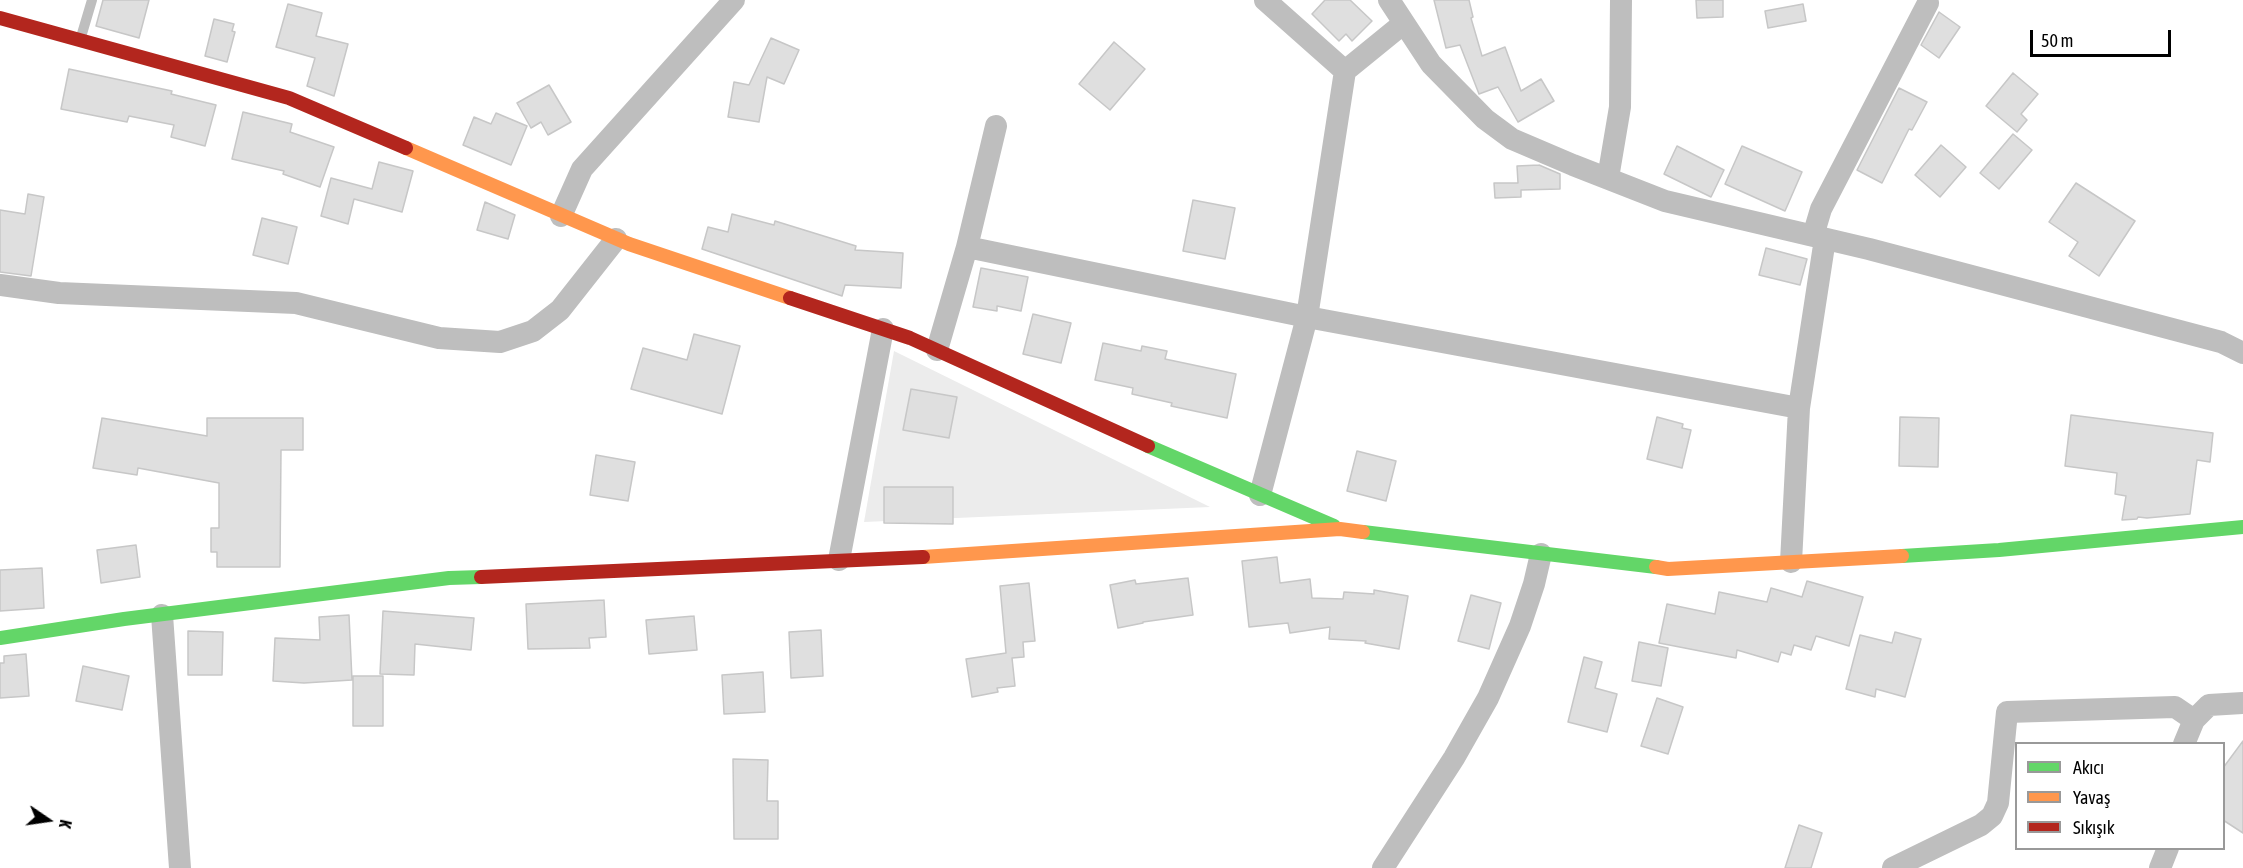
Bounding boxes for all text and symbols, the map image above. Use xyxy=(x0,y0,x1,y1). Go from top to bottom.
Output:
scale bar xyxy=(2033,18,2174,56)
text: 50 m xyxy=(2041,30,2073,51)
legend xyxy=(2015,742,2225,850)
text: Akıcı xyxy=(2073,757,2104,778)
text: Yavaş xyxy=(2073,787,2110,808)
north arrow xyxy=(18,790,78,850)
text: Sıkışık xyxy=(2073,817,2115,838)
text: K xyxy=(56,818,75,830)

